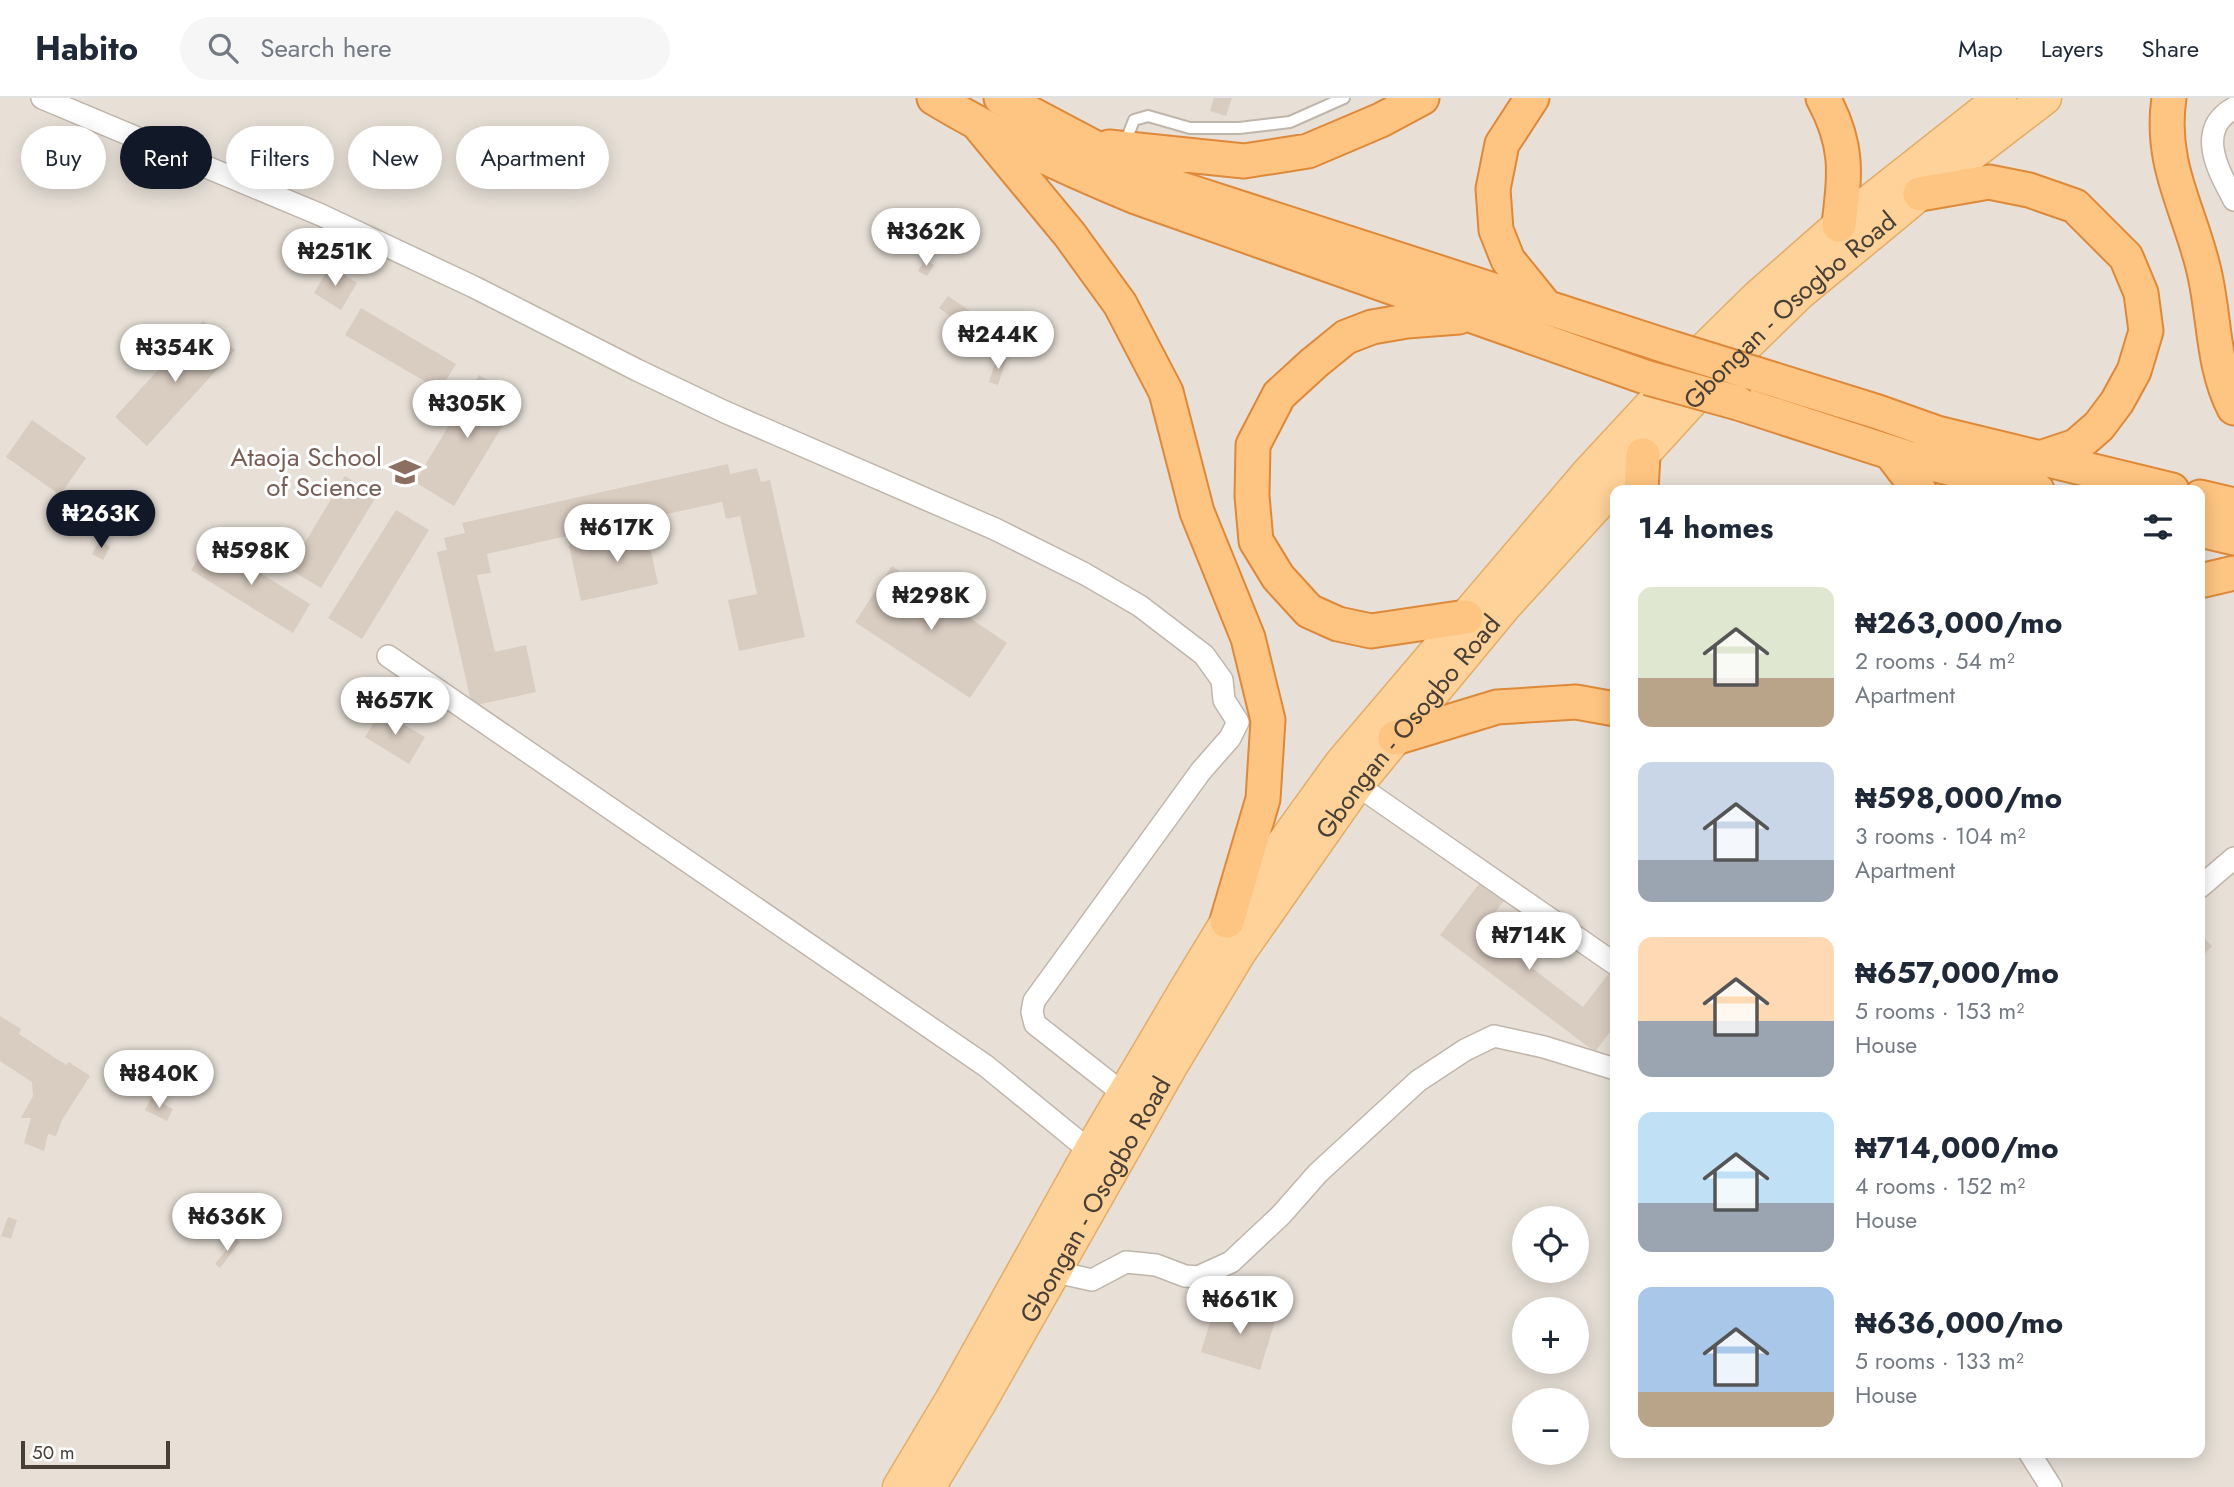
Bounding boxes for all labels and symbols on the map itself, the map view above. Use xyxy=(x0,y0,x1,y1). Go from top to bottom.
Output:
street label: Gbongan - Osogbo Road xyxy=(1674,202,1904,418)
pin: ₦362K xyxy=(877,208,975,268)
pin: ₦251K xyxy=(286,228,384,288)
pin: ₦244K xyxy=(949,312,1047,371)
pin: ₦354K xyxy=(126,324,224,384)
pin: ₦305K xyxy=(418,380,516,440)
place label: Ataoja School of Science xyxy=(230,438,382,506)
school or university icon: Ataoja School of Science xyxy=(388,455,422,489)
pin: ₦263K xyxy=(52,490,150,550)
pin: ₦617K xyxy=(568,504,666,564)
pin: ₦598K xyxy=(202,528,300,587)
pin: ₦298K xyxy=(882,573,980,632)
street label: Gbongan - Osogbo Road xyxy=(1306,606,1509,846)
pin: ₦657K xyxy=(346,678,444,737)
pin: ₦714K xyxy=(1480,912,1578,972)
pin: ₦840K xyxy=(110,1051,208,1110)
street label: Gbongan - Osogbo Road xyxy=(1010,1069,1180,1330)
pin: ₦636K xyxy=(178,1194,276,1253)
pin: ₦661K xyxy=(1191,1276,1289,1336)
scale bar xyxy=(21,1438,170,1470)

